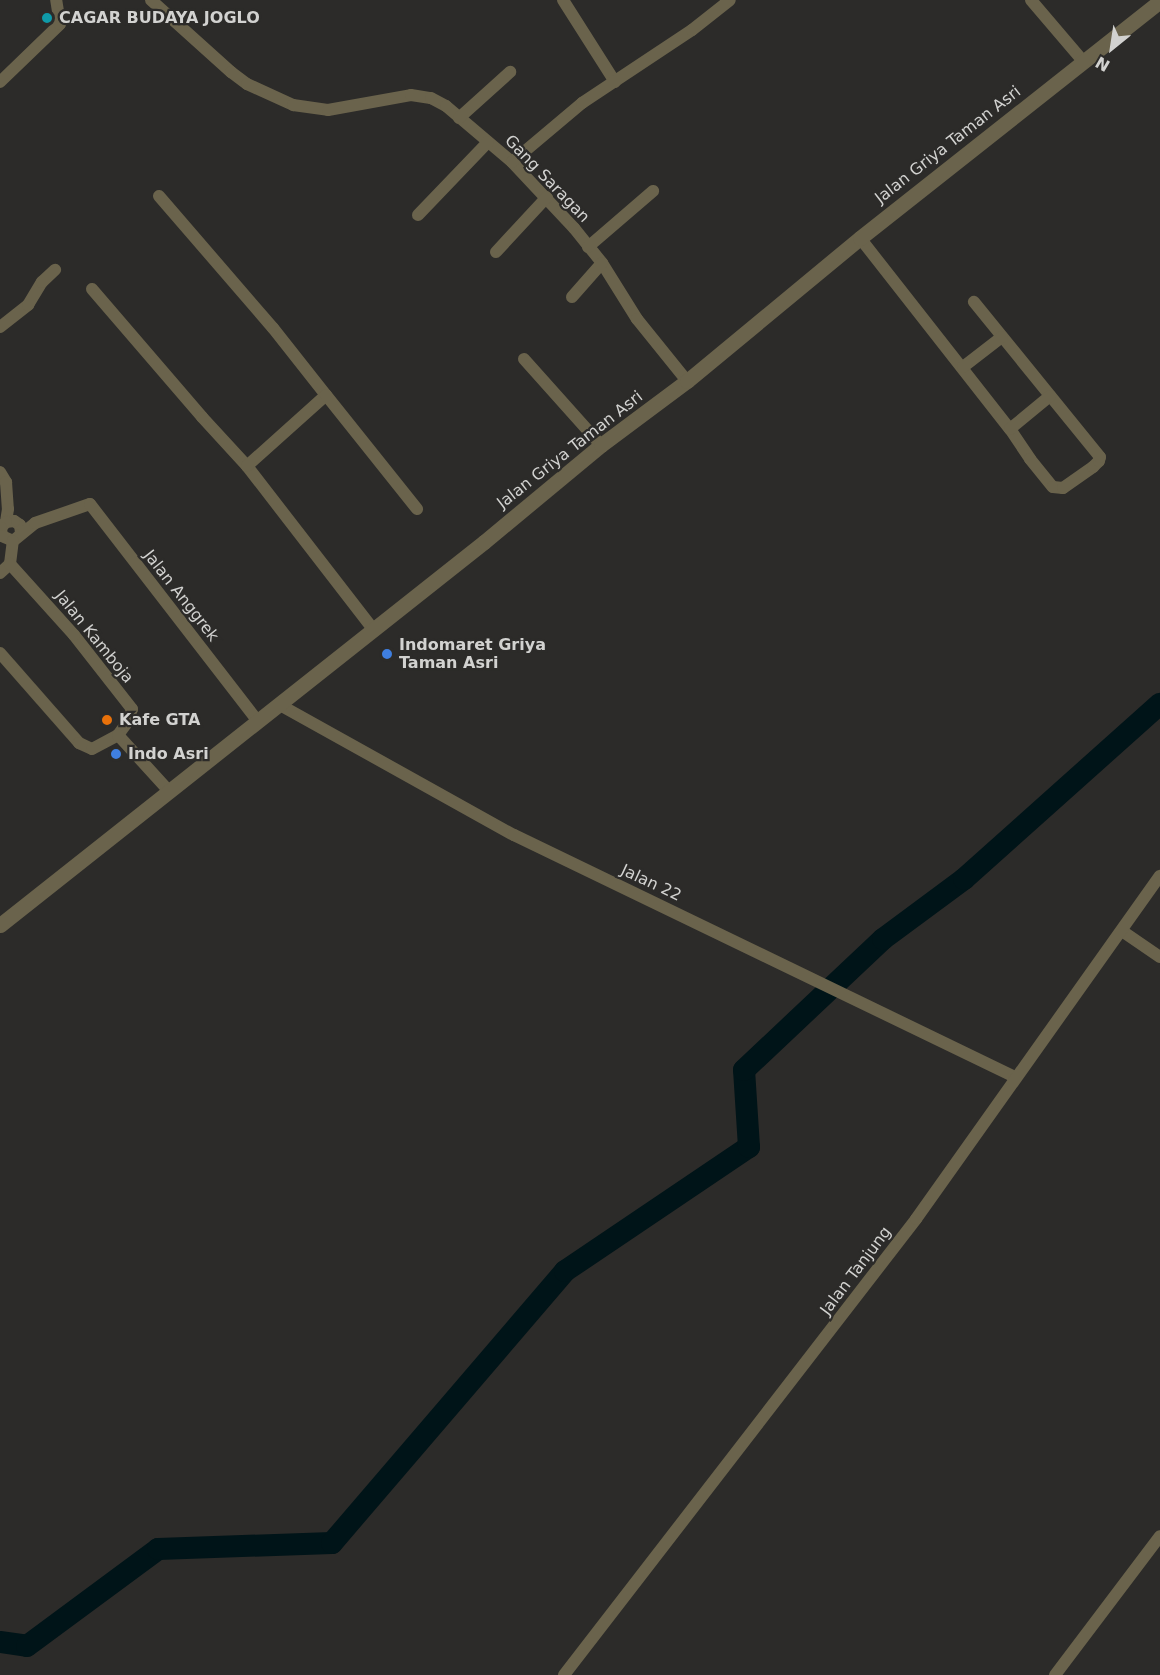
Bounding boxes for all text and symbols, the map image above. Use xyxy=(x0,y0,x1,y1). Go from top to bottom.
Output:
place label: CAGAR BUDAYA JOGLO xyxy=(59,8,260,28)
marker: CAGAR BUDAYA JOGLO xyxy=(40,11,54,25)
north arrow xyxy=(1082,18,1142,78)
text: N xyxy=(1092,52,1113,76)
street label: Jalan Griya Taman Asri xyxy=(871,82,1025,208)
street label: Gang Saragan xyxy=(500,131,594,227)
street label: Jalan Griya Taman Asri xyxy=(493,387,647,513)
street label: Jalan Anggrek xyxy=(139,546,223,646)
street label: Jalan Kamboja xyxy=(51,587,137,687)
place label: Indomaret Griya Taman Asri xyxy=(399,635,546,673)
marker: Indomaret Griya Taman Asri xyxy=(380,647,394,661)
place label: Kafe GTA xyxy=(119,710,200,730)
marker: Kafe GTA xyxy=(100,713,114,727)
place label: Indo Asri xyxy=(128,744,209,764)
marker: Indo Asri xyxy=(109,747,123,761)
street label: Jalan 22 xyxy=(618,861,684,905)
street label: Jalan Tanjung xyxy=(816,1223,896,1319)

